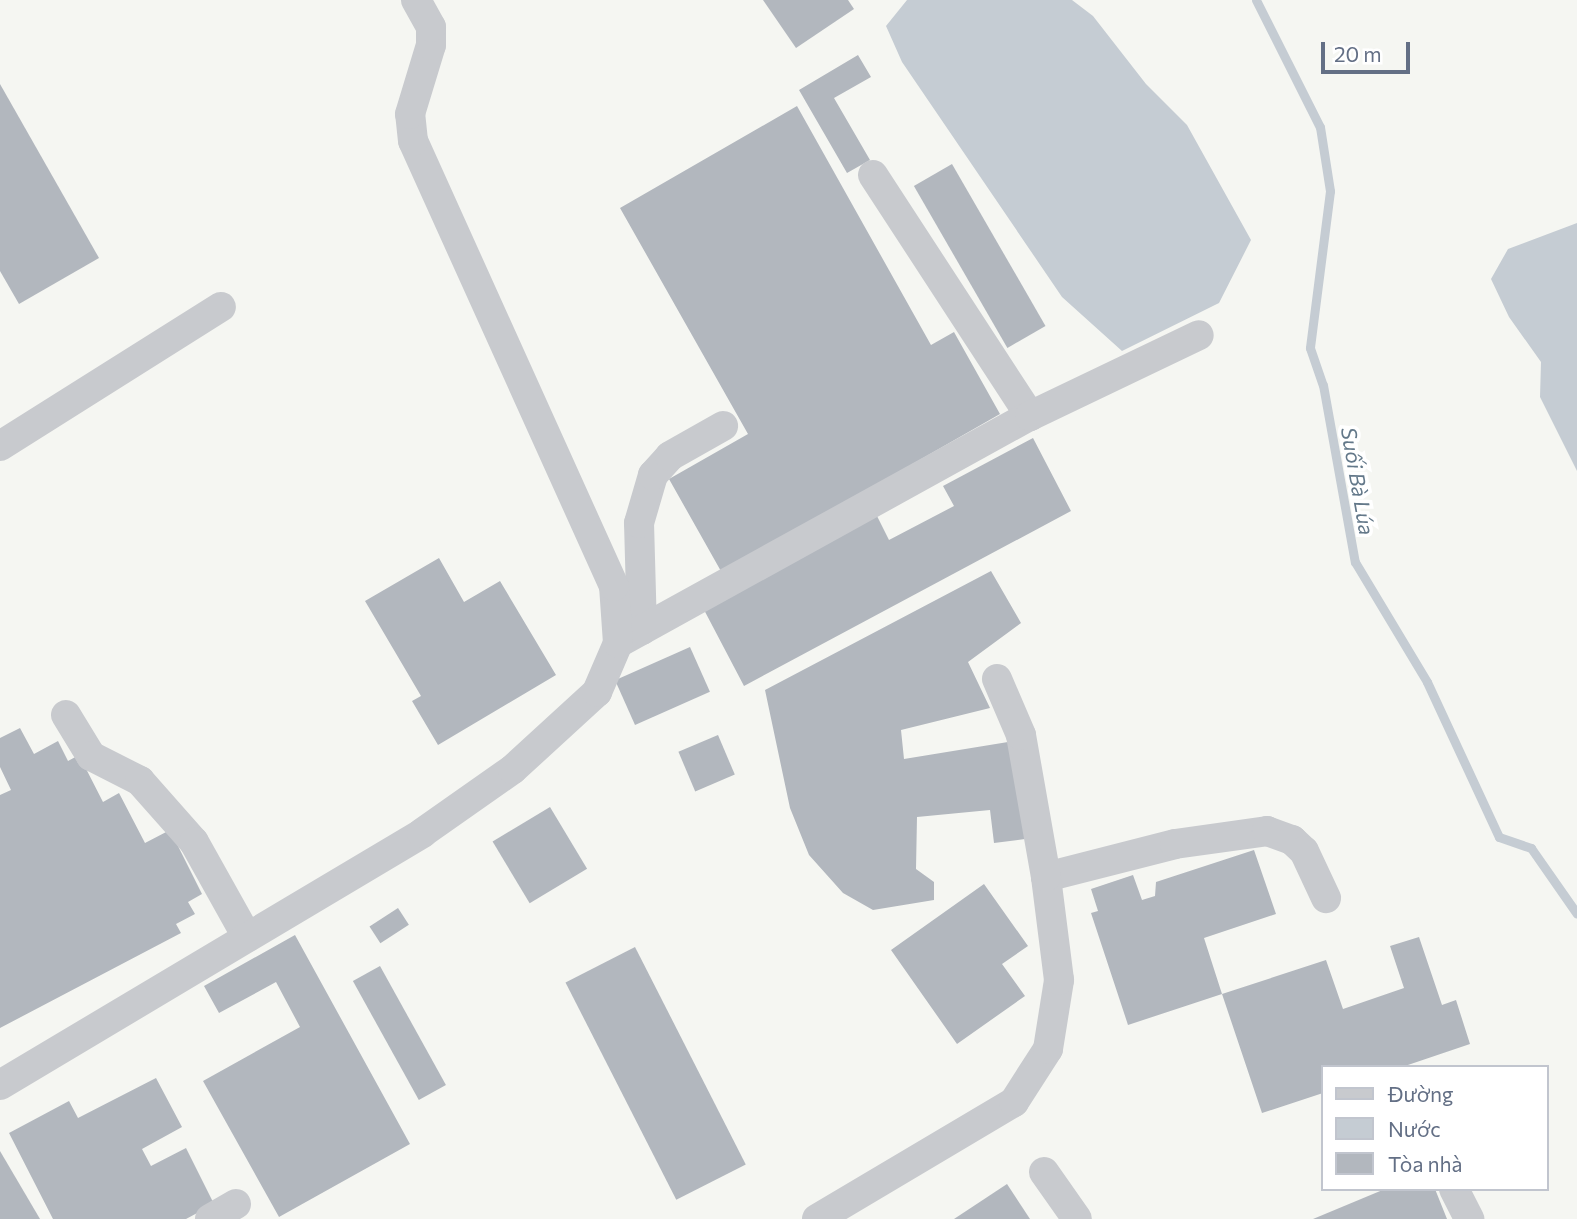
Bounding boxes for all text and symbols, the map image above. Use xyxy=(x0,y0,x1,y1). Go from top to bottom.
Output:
scale bar xyxy=(1325,28,1414,72)
text: 20 m xyxy=(1334,41,1382,66)
water label: Suối Bà Lúa xyxy=(1336,425,1380,537)
legend xyxy=(1322,1065,1549,1191)
text: Đường xyxy=(1388,1081,1453,1106)
text: Nước xyxy=(1388,1116,1441,1141)
text: Tòa nhà xyxy=(1388,1151,1462,1176)

